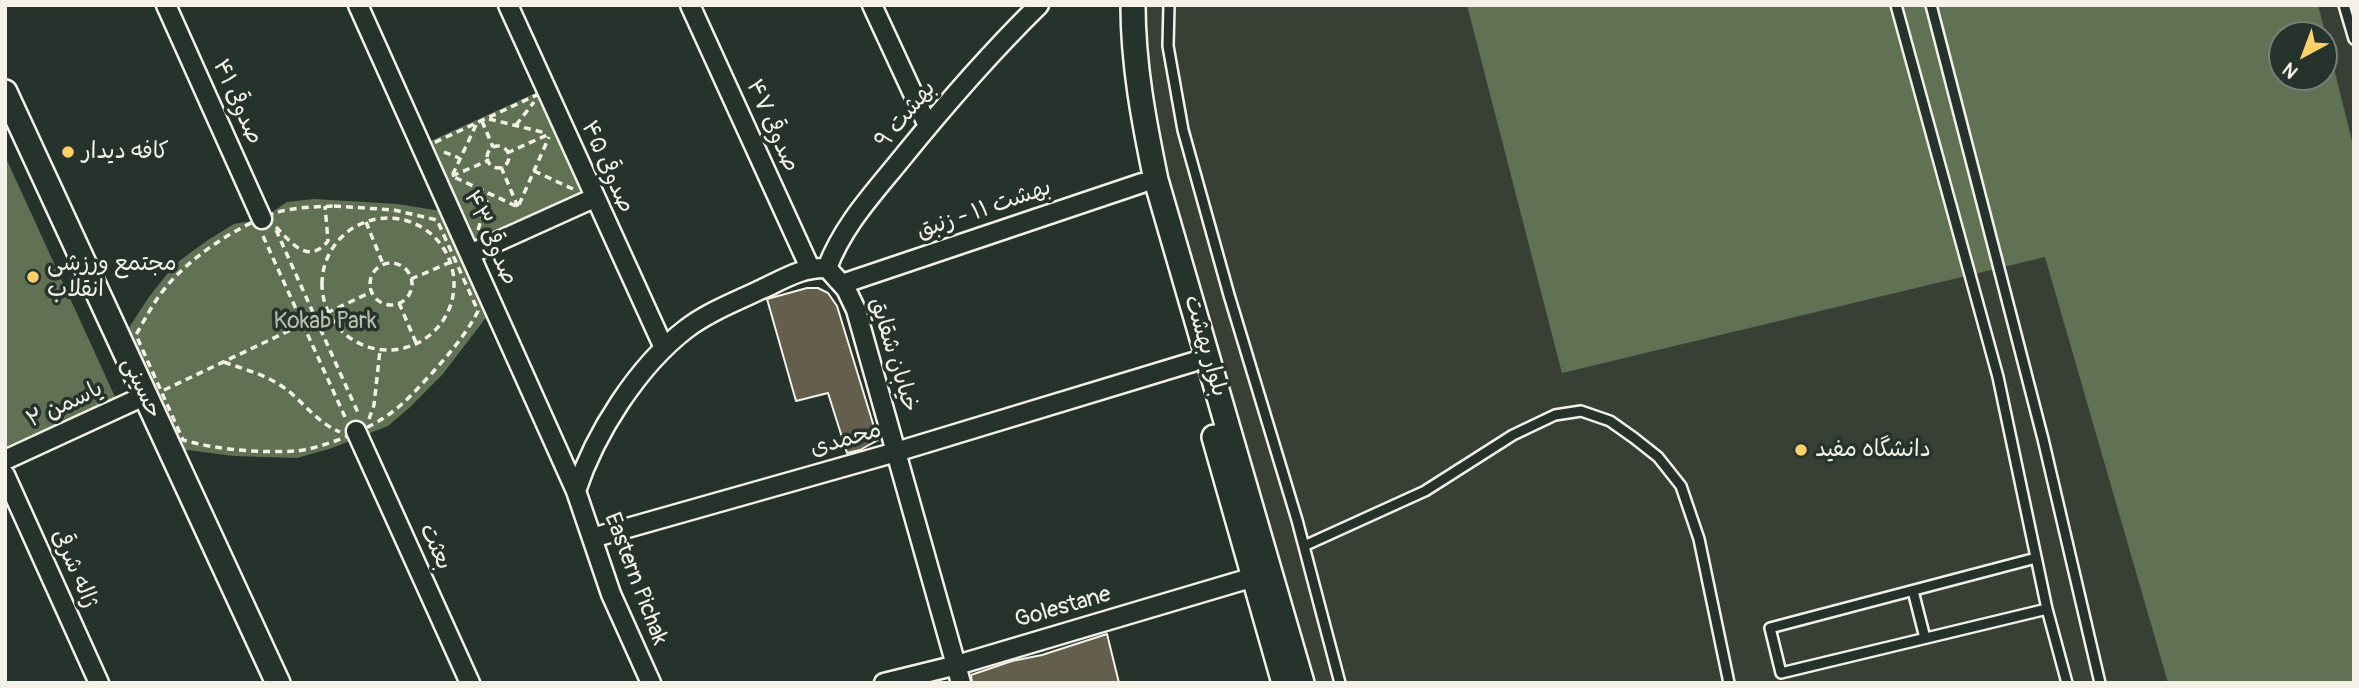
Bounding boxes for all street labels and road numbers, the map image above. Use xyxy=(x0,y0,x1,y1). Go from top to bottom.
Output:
street label: صدوقی ۴۱ xyxy=(206,55,268,149)
street label: صدوقی ۴۷ xyxy=(739,75,805,177)
street label: بهشت ۹ xyxy=(870,75,942,155)
street label: صدوقی ۴۵ xyxy=(574,117,640,217)
street label: بهشت ۱۱ - زنبق xyxy=(913,174,1055,246)
street label: صدوقی ۴۳ xyxy=(457,186,523,290)
street label: بلوار بهشت xyxy=(1177,292,1233,400)
street label: خیابان شقایق xyxy=(862,294,924,416)
street label: حسینی xyxy=(115,353,167,423)
street label: یاسمن ۲ xyxy=(22,375,108,435)
street label: محمدی xyxy=(807,417,885,463)
street label: Eastern Pichak xyxy=(597,509,673,649)
street label: بعثت xyxy=(413,520,457,574)
street label: ژاله شرقی xyxy=(44,525,104,613)
street label: Golestane xyxy=(1012,581,1114,635)

